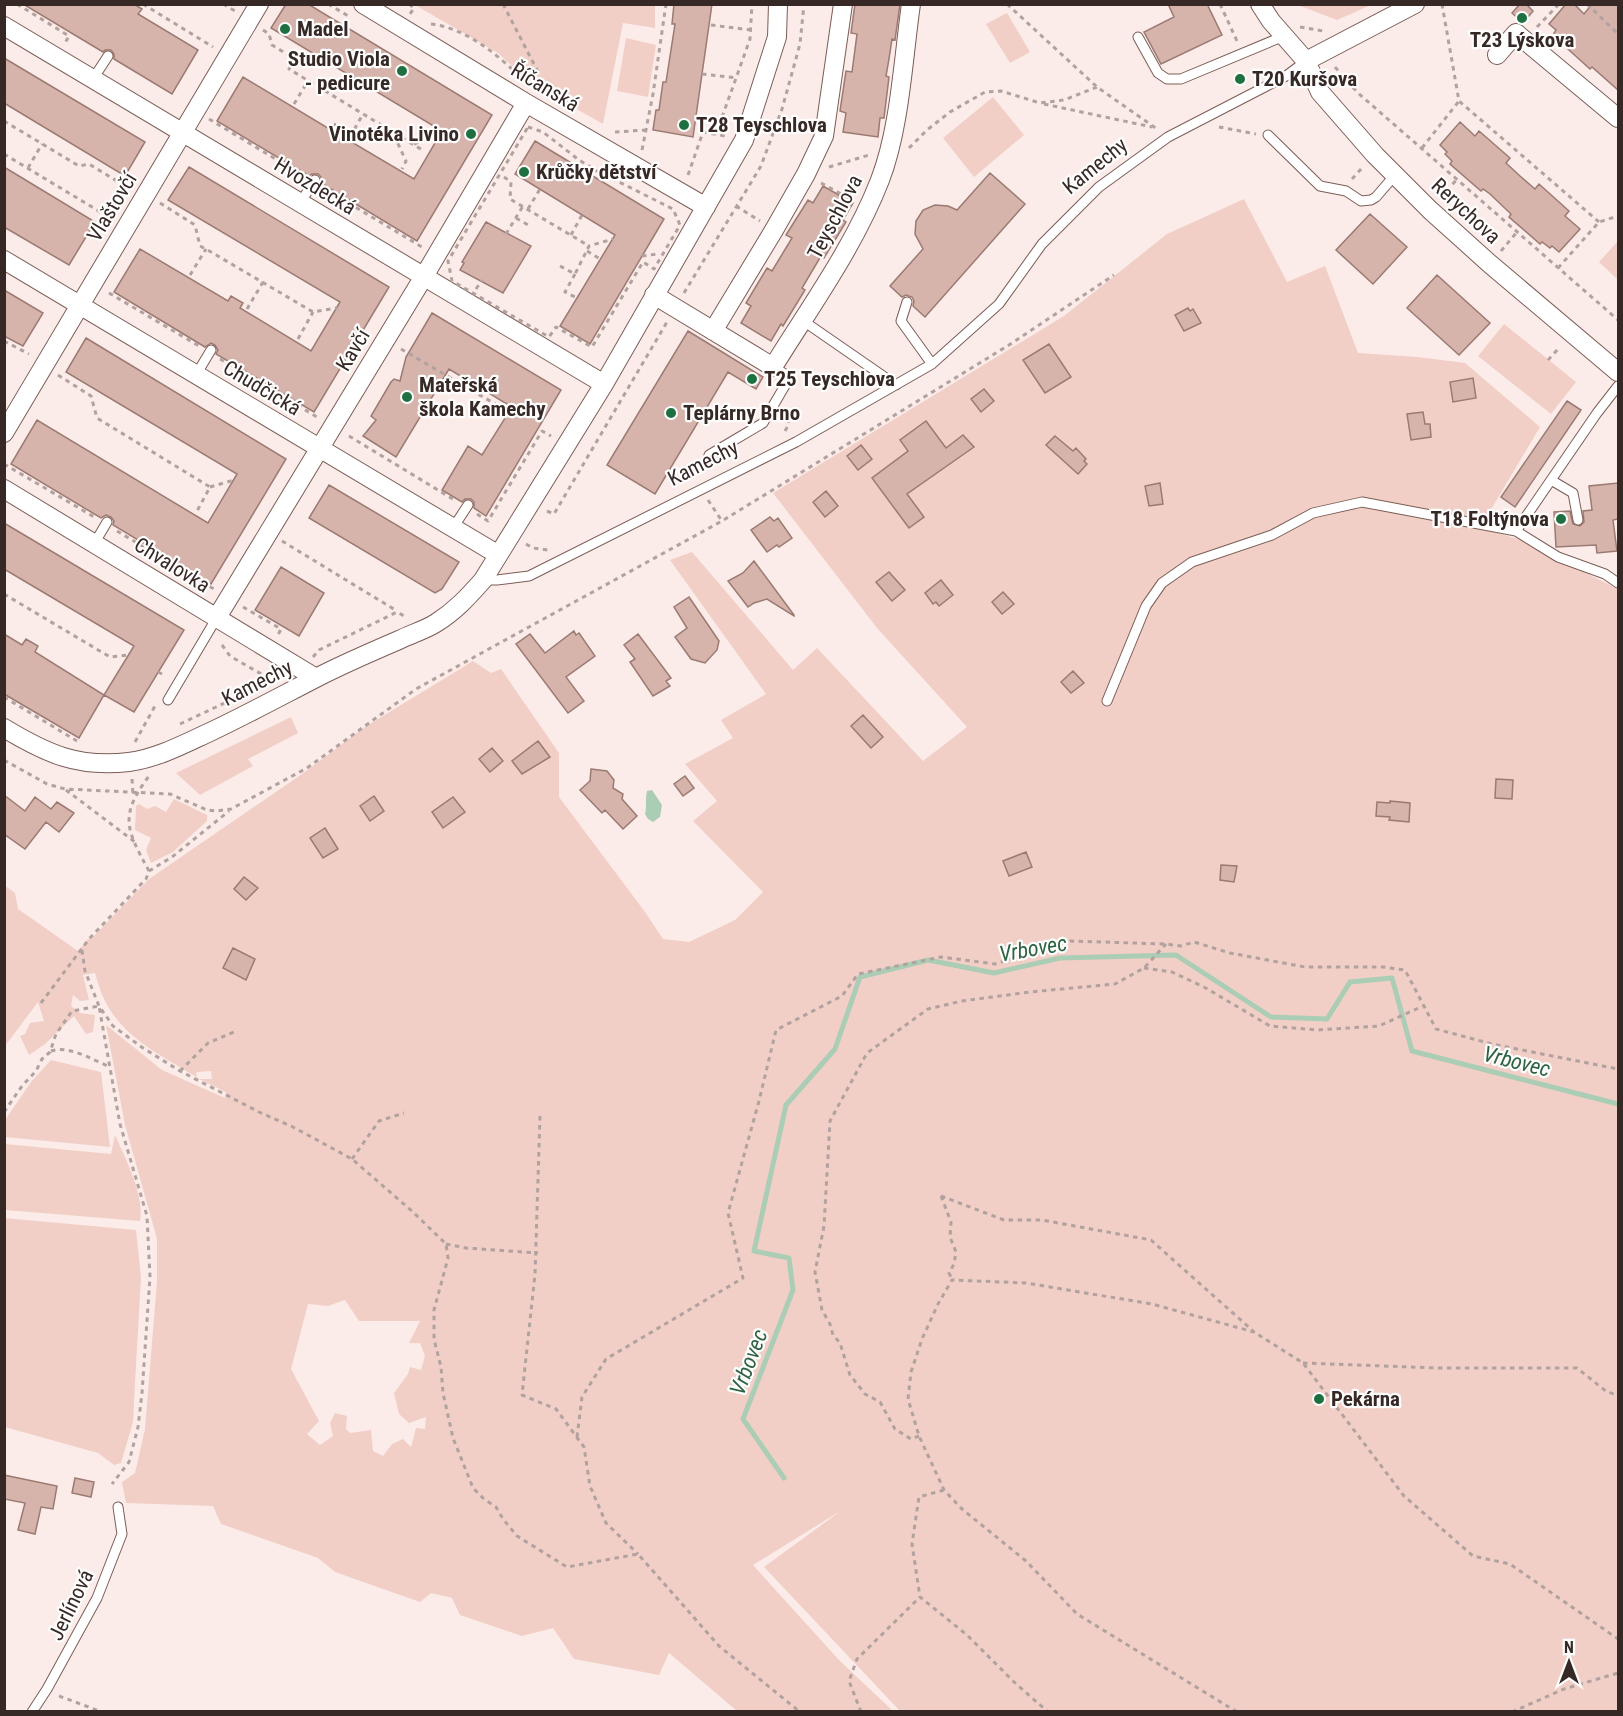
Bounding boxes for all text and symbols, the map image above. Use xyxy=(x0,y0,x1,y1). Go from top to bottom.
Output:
marker: T23 Lýskova xyxy=(1515,11,1529,25)
place label: Madel xyxy=(297,17,349,41)
marker: Madel xyxy=(278,22,292,36)
place label: T23 Lýskova xyxy=(1470,28,1574,52)
place label: Studio Viola - pedicure xyxy=(288,47,390,95)
street label: Říčanská xyxy=(507,57,583,117)
marker: Studio Viola - pedicure xyxy=(395,64,409,78)
place label: T20 Kuršova xyxy=(1252,67,1357,91)
marker: T20 Kuršova xyxy=(1233,72,1247,86)
place label: T28 Teyschlova xyxy=(696,113,827,137)
marker: T28 Teyschlova xyxy=(677,118,691,132)
place label: Vinotéka Livino xyxy=(329,122,459,146)
marker: Vinotéka Livino xyxy=(464,127,478,141)
street label: Kamechy xyxy=(1058,133,1132,199)
street label: Hvozdecká xyxy=(270,152,360,220)
place label: Krůčky dětství xyxy=(536,160,658,184)
marker: Krůčky dětství xyxy=(517,165,531,179)
street label: Vlaštovčí xyxy=(82,167,142,246)
street label: Teyschlova xyxy=(803,171,867,263)
street label: Rerychova xyxy=(1427,173,1505,249)
street label: Kavčí xyxy=(331,324,375,375)
street label: Chudčická xyxy=(219,355,305,421)
place label: T25 Teyschlova xyxy=(764,367,895,391)
marker: T25 Teyschlova xyxy=(745,372,759,386)
place label: Mateřská škola Kamechy xyxy=(419,373,546,421)
marker: Mateřská škola Kamechy xyxy=(400,390,414,404)
place label: Teplárny Brno xyxy=(683,401,800,425)
marker: Teplárny Brno xyxy=(664,406,678,420)
street label: Kamechy xyxy=(664,435,742,491)
place label: T18 Foltýnova xyxy=(1430,507,1549,531)
marker: T18 Foltýnova xyxy=(1554,512,1568,526)
street label: Chvalovka xyxy=(130,532,214,598)
street label: Kamechy xyxy=(218,655,296,711)
water label: Vrbovec xyxy=(997,930,1069,967)
water label: Vrbovec xyxy=(1481,1041,1553,1082)
water label: Vrbovec xyxy=(725,1326,772,1398)
place label: Pekárna xyxy=(1331,1387,1400,1411)
marker: Pekárna xyxy=(1312,1392,1326,1406)
street label: Jerlínová xyxy=(44,1566,98,1644)
north arrow xyxy=(1539,1632,1599,1692)
text: N xyxy=(1564,1638,1574,1657)

